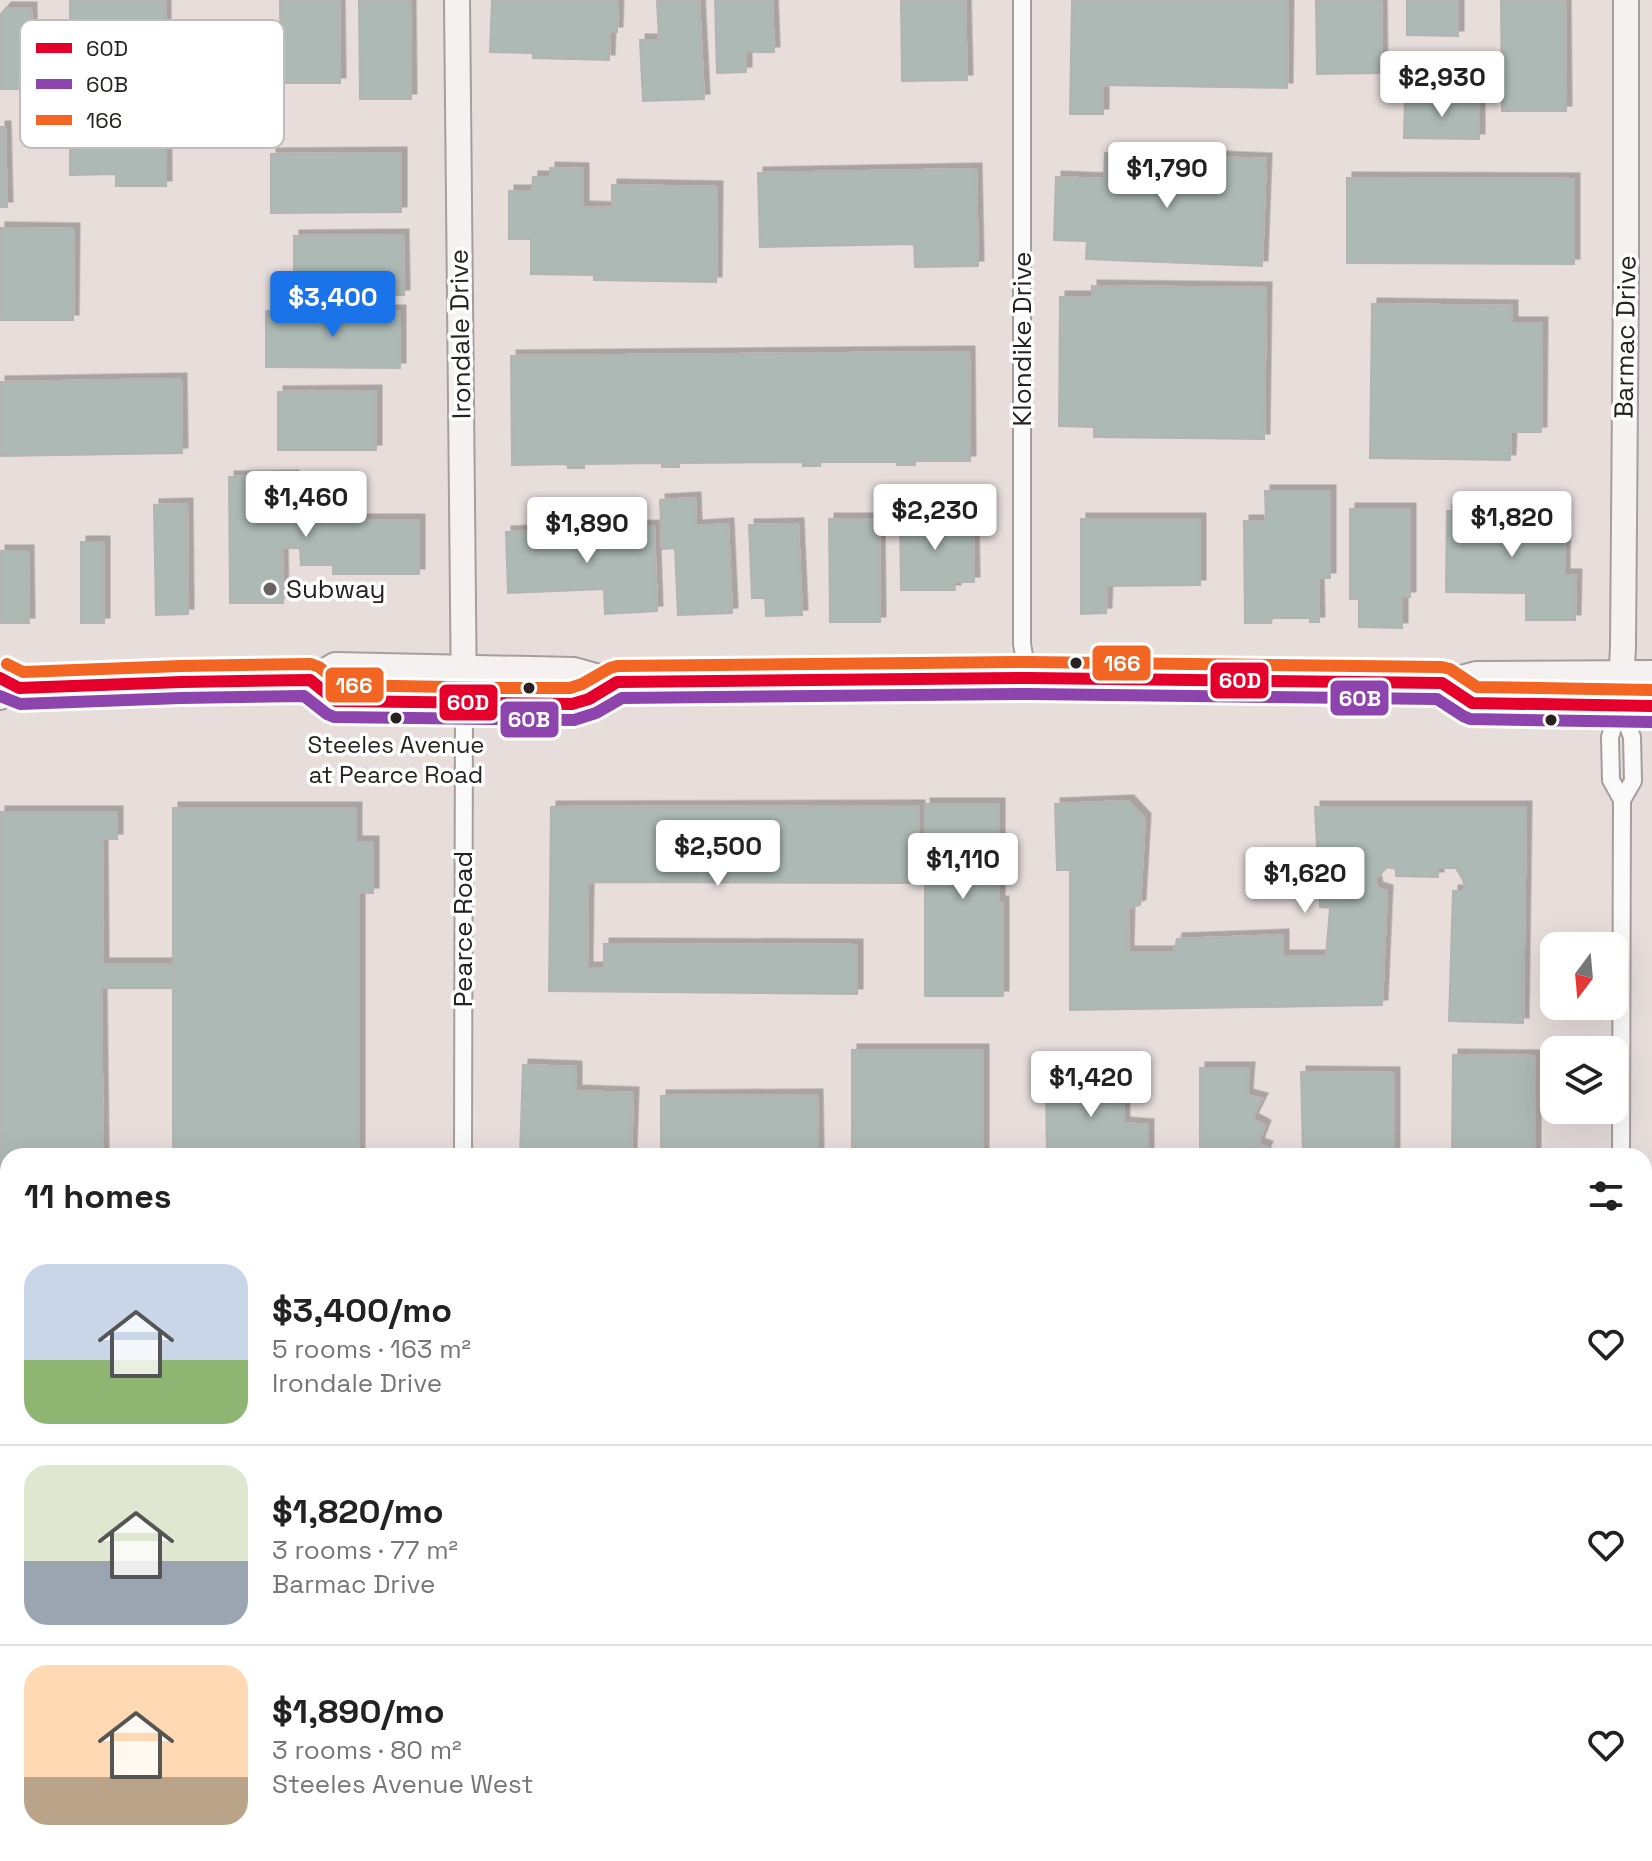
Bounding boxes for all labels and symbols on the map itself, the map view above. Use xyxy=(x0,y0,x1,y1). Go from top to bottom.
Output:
legend xyxy=(20,20,284,148)
text: 60D xyxy=(86,34,128,62)
pin: $2,930 xyxy=(1377,51,1507,119)
text: 60B xyxy=(86,70,128,98)
text: 166 xyxy=(86,106,122,134)
pin: $1,790 xyxy=(1102,142,1232,210)
street label: Irondale Drive xyxy=(442,249,478,419)
street label: Klondike Drive xyxy=(1005,251,1039,427)
street label: Barmac Drive xyxy=(1607,255,1643,419)
pin: $3,400 xyxy=(268,271,398,339)
pin: $1,460 xyxy=(241,471,371,539)
pin: $2,230 xyxy=(870,484,1000,552)
pin: $1,820 xyxy=(1447,491,1577,559)
pin: $1,890 xyxy=(522,497,652,565)
place label: Subway xyxy=(286,572,385,606)
marker: Subway xyxy=(261,580,279,598)
line badge: 166 xyxy=(1091,644,1152,682)
text: 166 xyxy=(1103,649,1141,677)
unlabelled marker xyxy=(1068,655,1084,671)
line badge: 60D xyxy=(1209,661,1270,700)
line badge: 166 xyxy=(324,666,385,704)
text: 60D xyxy=(1219,666,1261,694)
text: 166 xyxy=(335,671,373,699)
line badge: 60B xyxy=(1329,679,1390,717)
unlabelled marker xyxy=(521,680,537,696)
line badge: 60D xyxy=(438,683,499,722)
text: 60B xyxy=(1339,684,1381,712)
text: 60D xyxy=(447,688,489,716)
line badge: 60B xyxy=(499,700,560,739)
text: 60B xyxy=(508,705,550,733)
marker: Steeles Avenue at Pearce Road xyxy=(388,710,404,726)
unlabelled marker xyxy=(1543,712,1559,728)
place label: Steeles Avenue at Pearce Road xyxy=(307,729,485,790)
pin: $2,500 xyxy=(653,820,783,888)
pin: $1,110 xyxy=(898,833,1028,901)
pin: $1,620 xyxy=(1240,847,1370,915)
street label: Pearce Road xyxy=(446,851,480,1007)
north arrow xyxy=(1540,932,1628,1020)
pin: $1,420 xyxy=(1026,1051,1156,1119)

